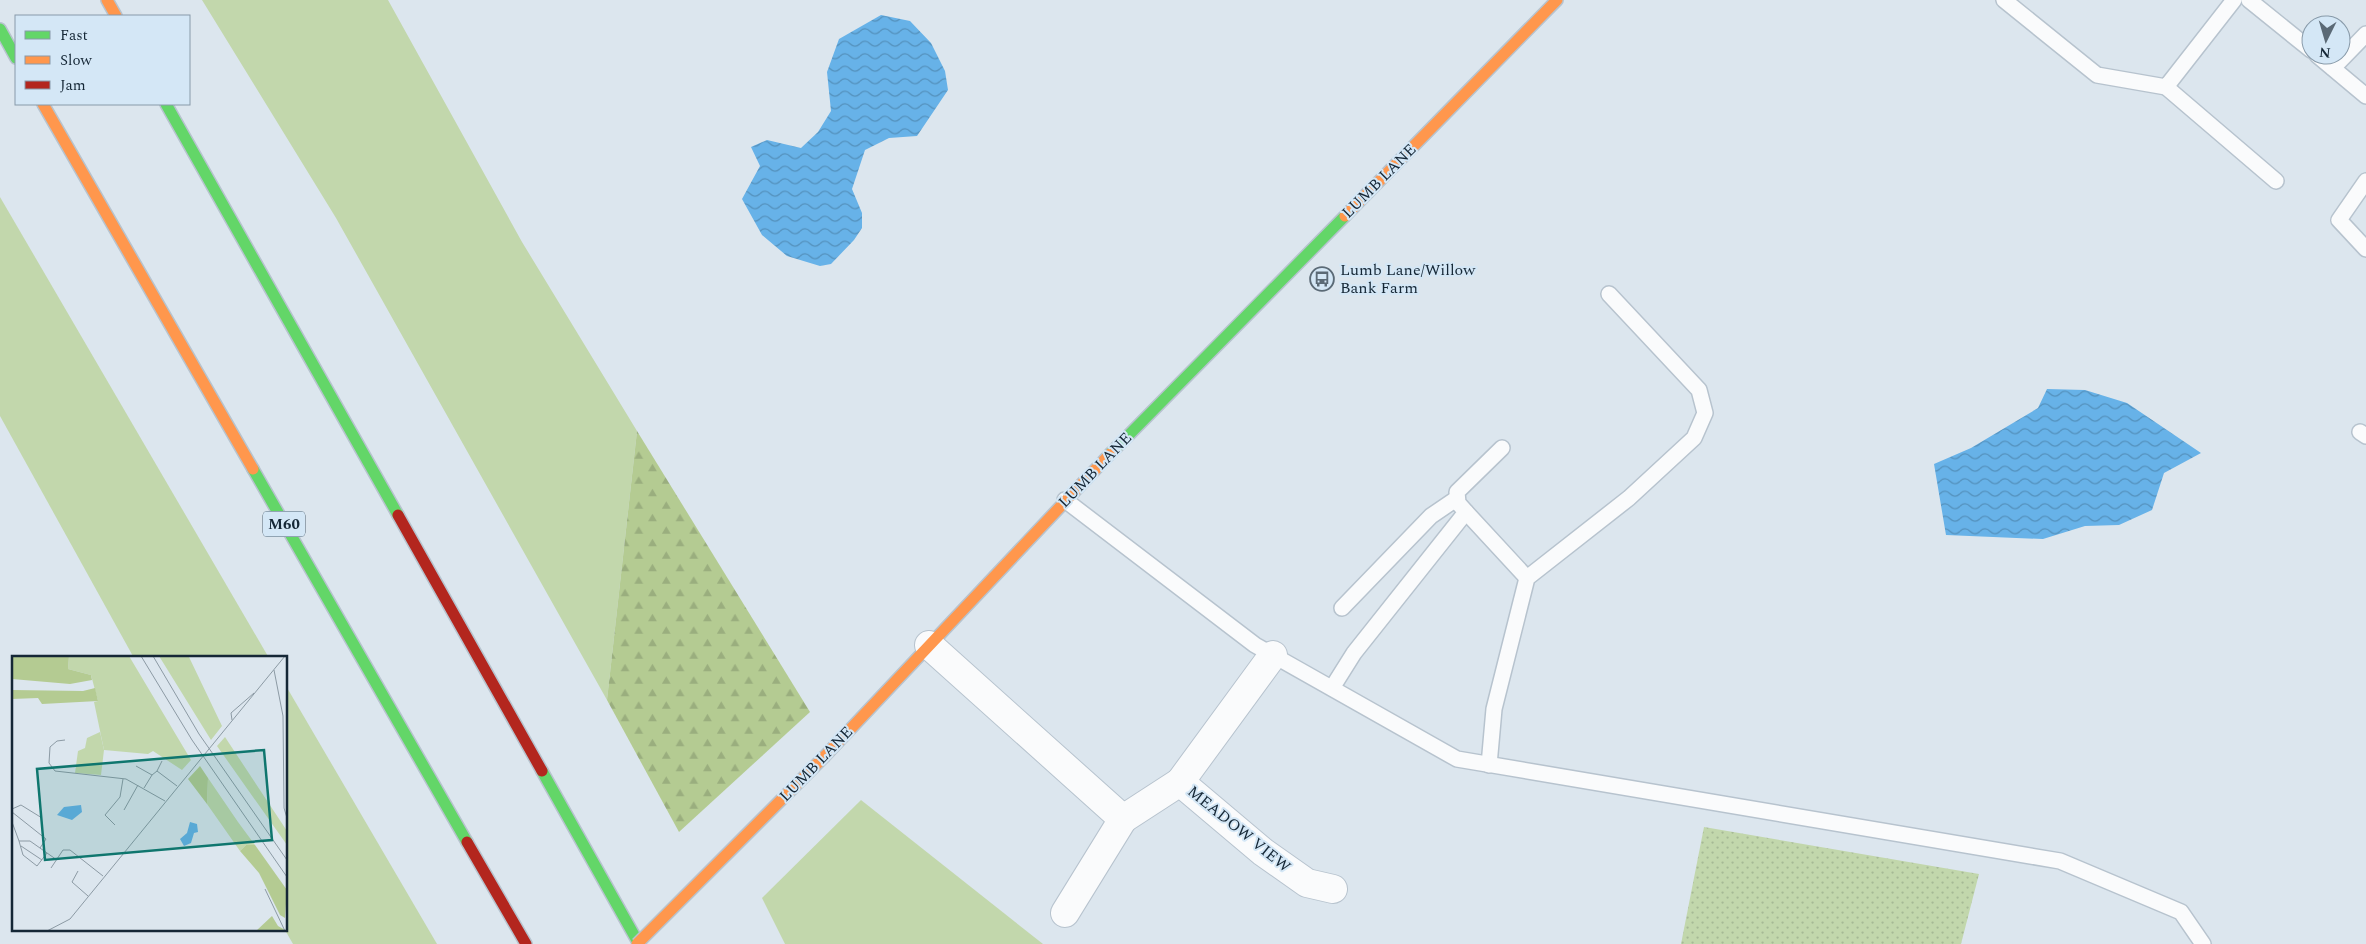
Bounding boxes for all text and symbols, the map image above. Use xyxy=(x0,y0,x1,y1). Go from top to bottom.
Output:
legend xyxy=(15,15,190,105)
north arrow xyxy=(2301,15,2351,65)
text: Fast xyxy=(60,24,88,47)
text: N xyxy=(2318,41,2332,63)
text: Slow xyxy=(60,49,92,72)
text: Jam xyxy=(60,74,86,97)
street label: LUMB LANE xyxy=(1336,138,1422,224)
place label: Lumb Lane/Willow Bank Farm xyxy=(1340,258,1476,300)
bus stop icon: Lumb Lane/Willow Bank Farm xyxy=(1309,266,1335,292)
street label: LUMB LANE xyxy=(1053,427,1137,513)
road number: M60 xyxy=(263,512,305,536)
inset map xyxy=(12,656,288,932)
street label: LUMB LANE xyxy=(774,721,858,807)
street label: MEADOW VIEW xyxy=(1182,780,1296,878)

